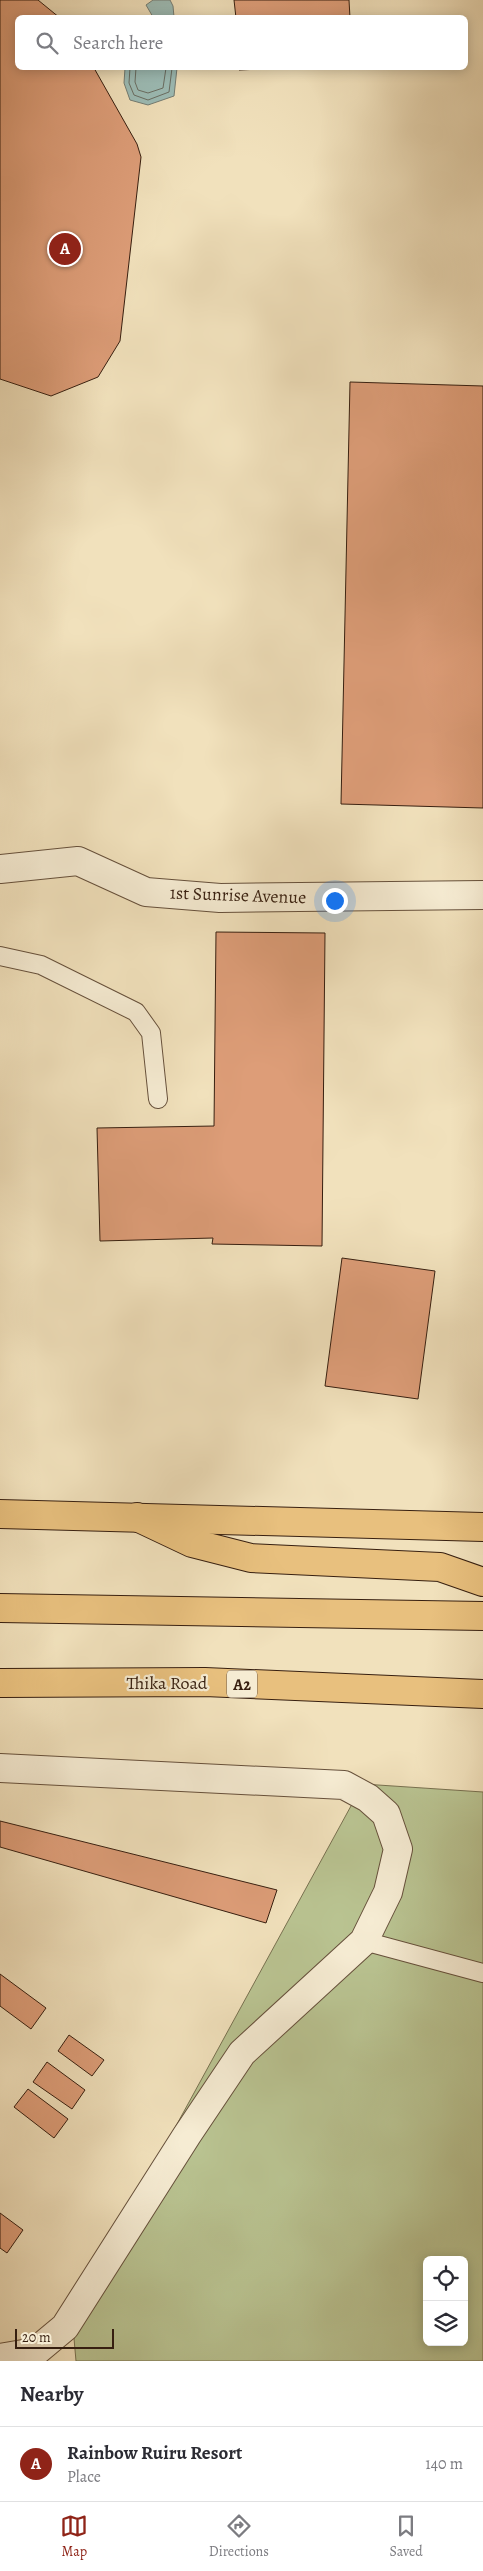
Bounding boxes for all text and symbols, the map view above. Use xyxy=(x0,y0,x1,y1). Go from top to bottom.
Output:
search box xyxy=(15,15,468,70)
icon: search xyxy=(33,29,61,57)
text: Search here xyxy=(73,30,163,56)
pin: A xyxy=(49,230,81,268)
street label: 1st Sunrise Avenue xyxy=(169,881,307,909)
your location xyxy=(322,888,348,914)
road number: A2 xyxy=(227,1670,257,1698)
street label: Thika Road xyxy=(127,1671,208,1695)
map controls xyxy=(423,2256,468,2346)
button: locate xyxy=(423,2256,468,2301)
button: layers xyxy=(423,2301,468,2346)
scale bar xyxy=(15,2326,114,2349)
text: 20 m xyxy=(22,2328,51,2347)
text: Nearby xyxy=(20,2380,83,2408)
text: Rainbow Ruiru Resort xyxy=(67,2440,242,2466)
text: A xyxy=(31,2453,41,2475)
text: 140 m xyxy=(425,2453,463,2475)
text: Place xyxy=(67,2466,101,2488)
tab: Map xyxy=(60,2512,88,2561)
tab: Directions xyxy=(209,2512,269,2561)
tab: Saved xyxy=(390,2512,423,2561)

